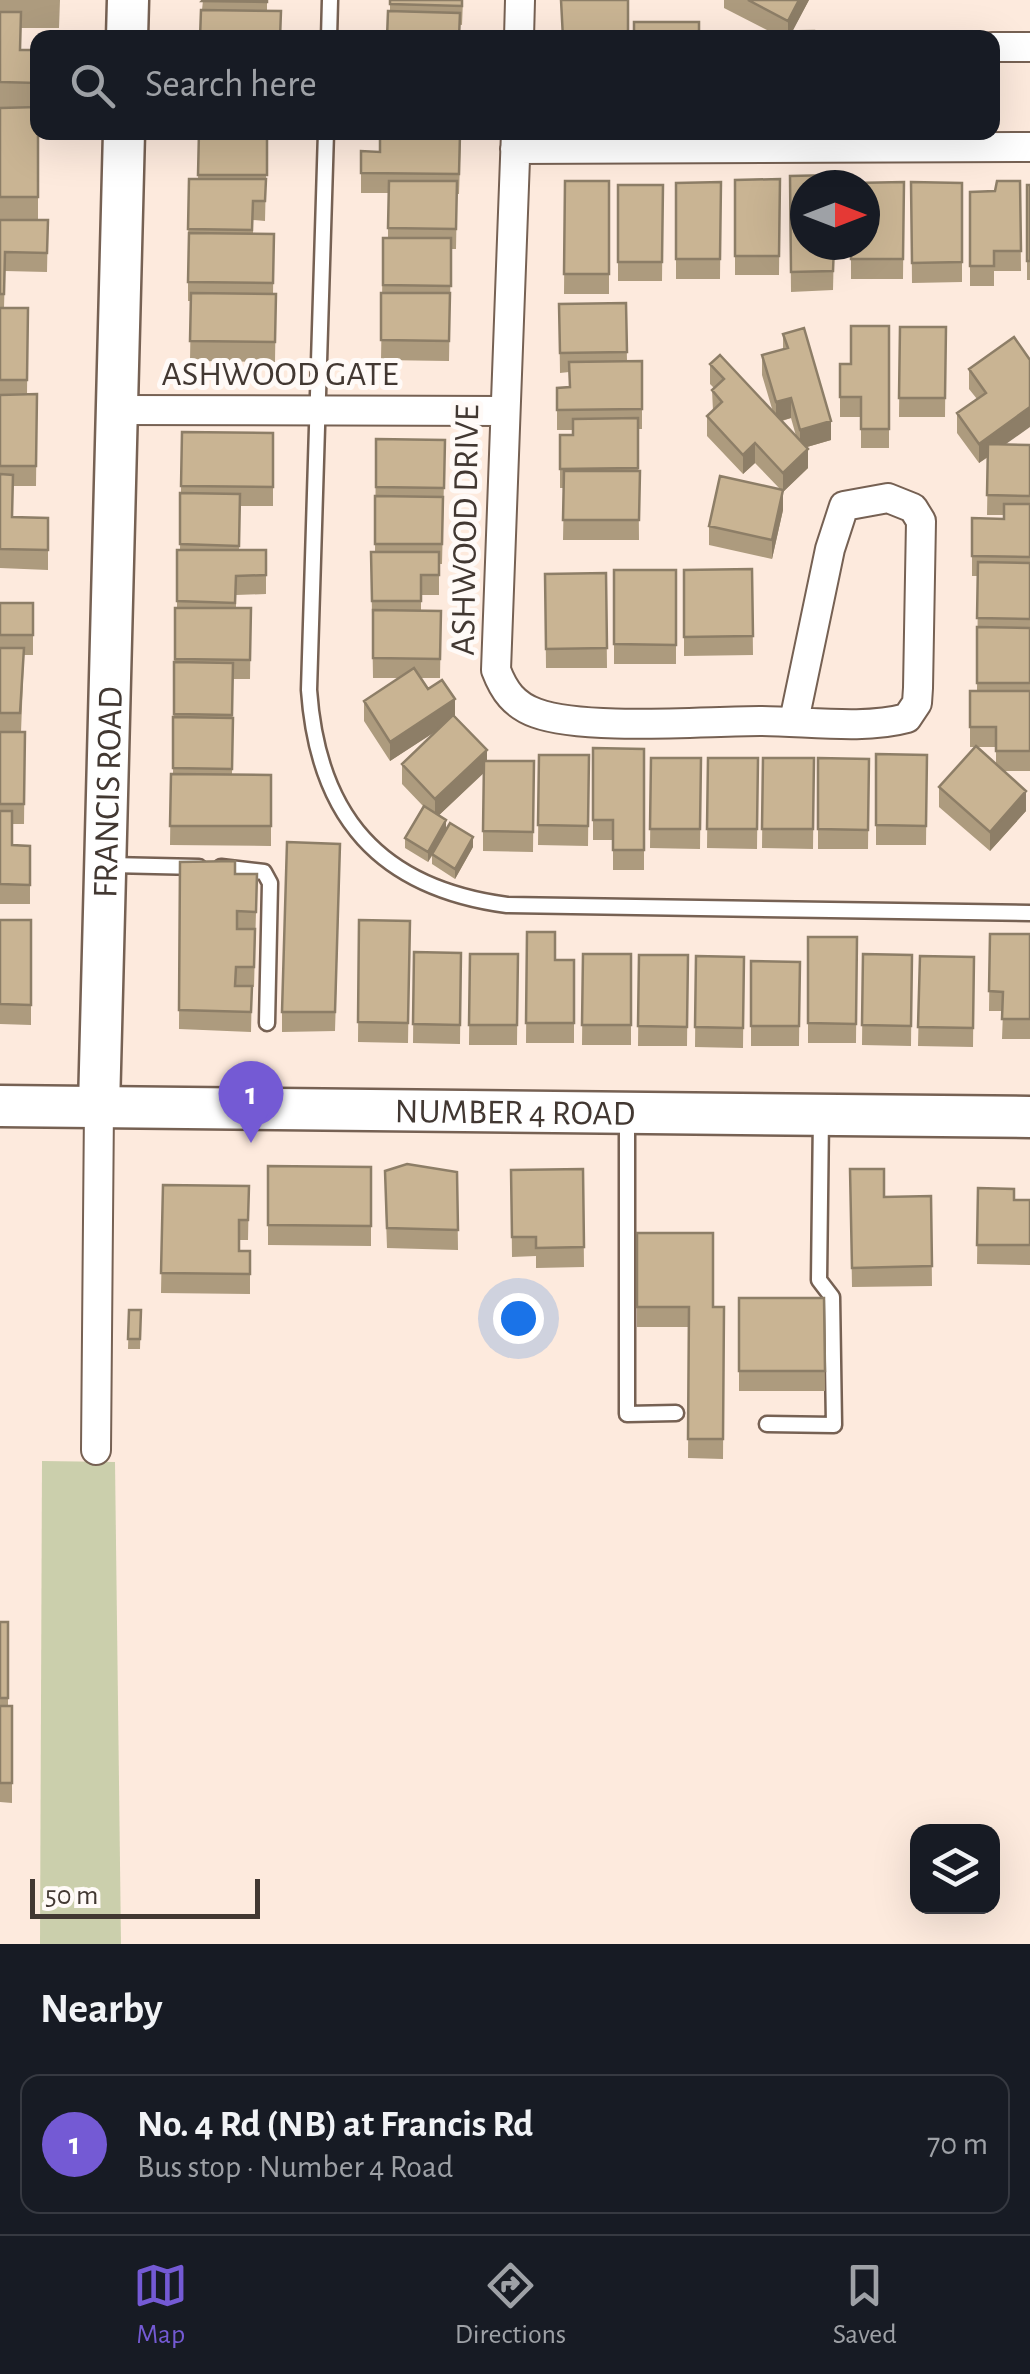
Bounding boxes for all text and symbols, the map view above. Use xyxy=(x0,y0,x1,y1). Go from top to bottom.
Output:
search box xyxy=(30,30,1000,140)
icon: search xyxy=(65,58,120,113)
text: Search here xyxy=(145,66,317,104)
north arrow xyxy=(790,170,880,260)
street label: ASHWOOD GATE xyxy=(162,357,399,392)
street label: ASHWOOD DRIVE xyxy=(446,404,485,656)
street label: FRANCIS ROAD xyxy=(88,686,129,898)
pin: 1 xyxy=(218,1060,284,1143)
street label: NUMBER 4 ROAD xyxy=(394,1094,635,1132)
your location xyxy=(493,1293,544,1344)
map controls xyxy=(910,1824,1000,1914)
button: layers xyxy=(910,1824,1000,1914)
scale bar xyxy=(30,1874,260,1918)
text: 50 m xyxy=(45,1882,99,1910)
text: Nearby xyxy=(40,1988,163,2030)
text: No. 4 Rd (NB) at Francis Rd xyxy=(137,2106,533,2144)
text: 1 xyxy=(69,2128,80,2160)
text: 70 m xyxy=(927,2128,988,2160)
text: Bus stop · Number 4 Road xyxy=(137,2151,453,2183)
tab: Map xyxy=(133,2258,188,2352)
tab: Directions xyxy=(455,2258,566,2352)
tab: Saved xyxy=(833,2258,897,2352)

